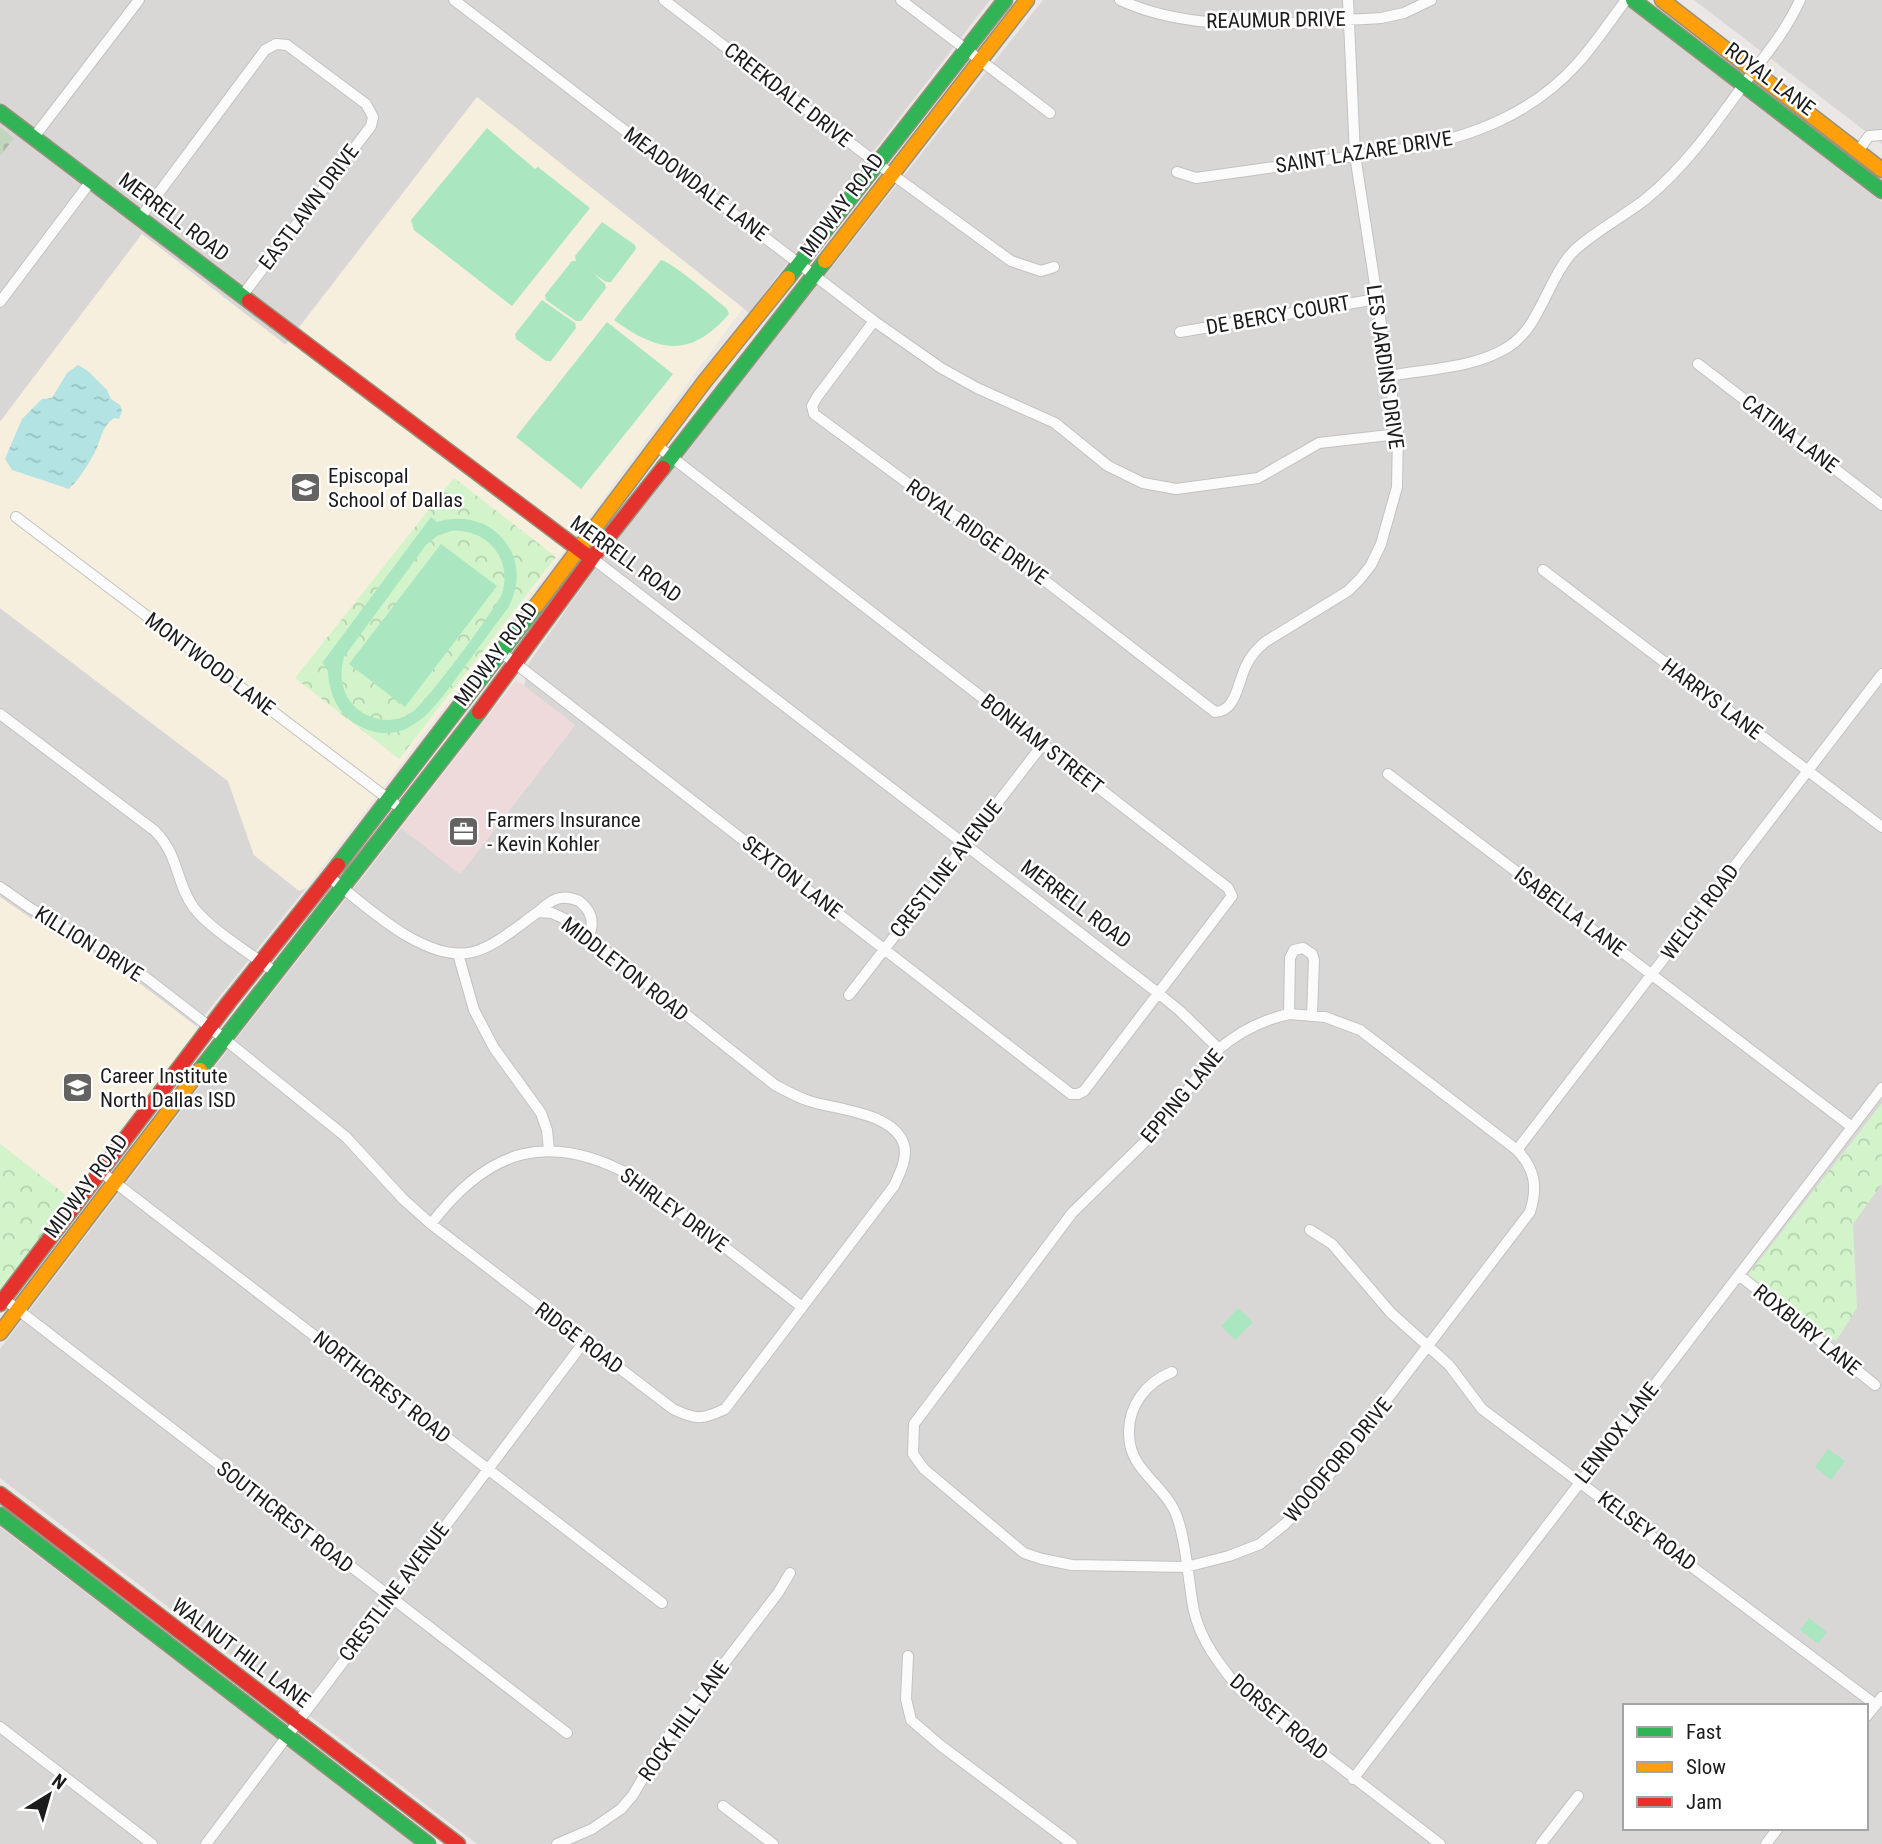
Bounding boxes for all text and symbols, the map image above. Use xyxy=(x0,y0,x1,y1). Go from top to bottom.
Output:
street label: REAUMUR DRIVE xyxy=(1206,7,1346,33)
street label: CREEKDALE DRIVE xyxy=(719,38,857,152)
street label: ROYAL LANE xyxy=(1720,38,1820,120)
street label: MEADOWDALE LANE xyxy=(619,122,773,246)
street label: SAINT LAZARE DRIVE xyxy=(1274,126,1454,178)
street label: EASTLAWN DRIVE xyxy=(254,140,364,274)
street label: MIDWAY ROAD xyxy=(795,149,889,261)
street label: MERRELL ROAD xyxy=(114,168,234,266)
street label: LES JARDINS DRIVE xyxy=(1362,283,1408,451)
street label: DE BERCY COURT xyxy=(1204,291,1352,339)
street label: CATINA LANE xyxy=(1737,390,1843,478)
place label: Episcopal School of Dallas xyxy=(328,464,463,512)
school or university icon: Episcopal School of Dallas xyxy=(288,471,322,505)
street label: ROYAL RIDGE DRIVE xyxy=(902,474,1052,590)
street label: MERRELL ROAD xyxy=(566,511,686,607)
street label: MIDWAY ROAD xyxy=(449,598,543,710)
street label: MONTWOOD LANE xyxy=(140,607,280,721)
street label: HARRYS LANE xyxy=(1657,653,1767,745)
street label: BONHAM STREET xyxy=(976,689,1108,799)
street label: CRESTLINE AVENUE xyxy=(885,796,1007,942)
place label: Farmers Insurance - Kevin Kohler xyxy=(487,808,641,856)
office icon: Farmers Insurance - Kevin Kohler xyxy=(447,815,481,849)
street label: SEXTON LANE xyxy=(737,831,847,923)
street label: MERRELL ROAD xyxy=(1016,855,1136,953)
street label: WELCH ROAD xyxy=(1656,860,1744,964)
street label: ISABELLA LANE xyxy=(1510,862,1630,962)
street label: KILLION DRIVE xyxy=(30,901,148,987)
street label: MIDDLETON ROAD xyxy=(557,912,693,1026)
street label: EPPING LANE xyxy=(1136,1044,1228,1148)
place label: Career Institute North Dallas ISD xyxy=(100,1064,236,1112)
school or university icon: Career Institute North Dallas ISD xyxy=(60,1071,94,1105)
street label: MIDWAY ROAD xyxy=(39,1130,133,1242)
street label: SHIRLEY DRIVE xyxy=(616,1163,732,1257)
street label: ROXBURY LANE xyxy=(1749,1280,1865,1380)
street label: RIDGE ROAD xyxy=(530,1297,628,1379)
street label: NORTHCREST ROAD xyxy=(309,1326,455,1448)
street label: LENNOX LANE xyxy=(1570,1378,1664,1488)
street label: WOODFORD DRIVE xyxy=(1279,1393,1397,1527)
street label: SOUTHCREST ROAD xyxy=(212,1456,358,1578)
street label: KELSEY ROAD xyxy=(1593,1486,1701,1576)
street label: CRESTLINE AVENUE xyxy=(334,1518,454,1666)
street label: WALNUT HILL LANE xyxy=(167,1593,315,1713)
street label: ROCK HILL LANE xyxy=(634,1656,734,1786)
street label: DORSET ROAD xyxy=(1225,1669,1333,1765)
legend xyxy=(1623,1704,1868,1830)
text: Fast xyxy=(1686,1720,1722,1744)
text: Slow xyxy=(1686,1755,1726,1779)
north arrow xyxy=(14,1760,84,1830)
text: N xyxy=(47,1769,70,1795)
text: Jam xyxy=(1686,1790,1722,1814)

